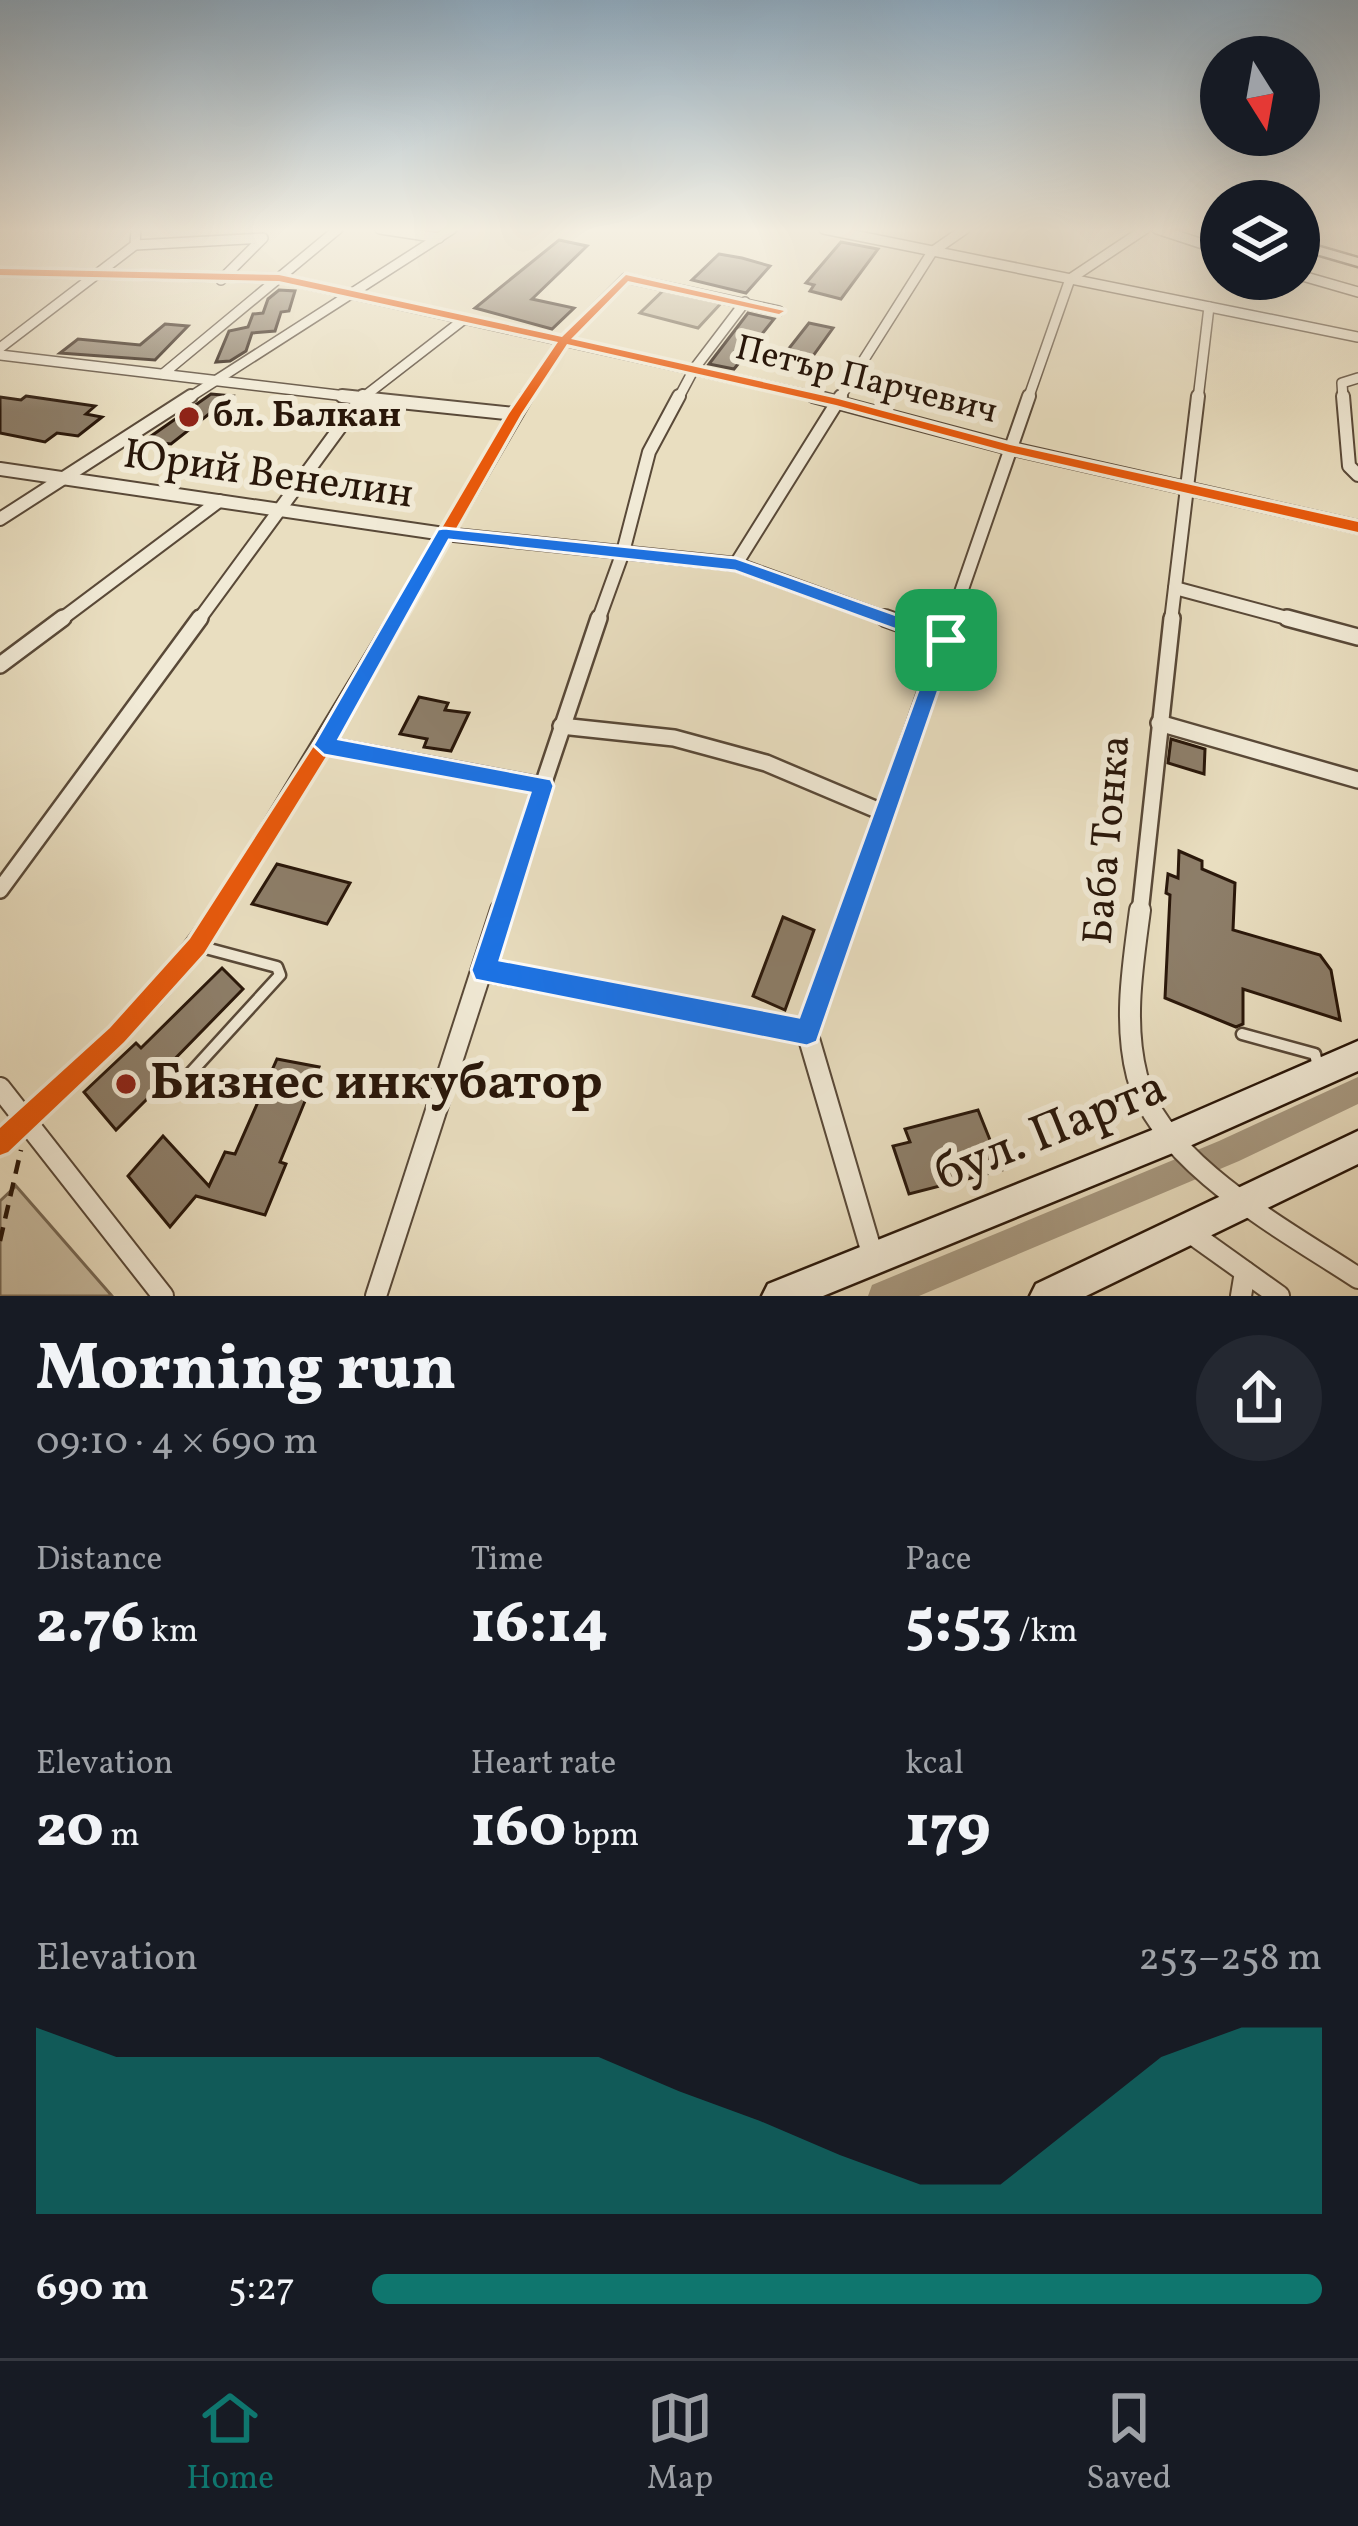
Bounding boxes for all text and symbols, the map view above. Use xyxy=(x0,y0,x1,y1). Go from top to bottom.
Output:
north arrow xyxy=(1200,36,1320,156)
map controls xyxy=(1200,36,1320,300)
button: layers xyxy=(1200,180,1320,300)
street label: Петър Парчевич xyxy=(730,324,1002,438)
place label: бл. Балкан xyxy=(213,392,401,442)
marker: бл. Балкан xyxy=(176,404,202,430)
street label: Юрий Венелин xyxy=(119,426,417,526)
pin xyxy=(895,589,997,691)
icon: arrive xyxy=(913,607,979,673)
street label: Баба Тонка xyxy=(1070,733,1148,947)
place label: Бизнес инкубатор xyxy=(150,1049,603,1120)
street label: бул. Парта xyxy=(924,1053,1178,1211)
marker: Бизнес инкубатор xyxy=(113,1071,139,1097)
text: Morning run xyxy=(36,1325,457,1417)
button: share xyxy=(1196,1335,1322,1461)
text: 09:10 · 4 × 690 m xyxy=(36,1416,318,1470)
text: Distance xyxy=(36,1538,162,1584)
text: Time xyxy=(471,1538,543,1584)
text: Pace xyxy=(905,1538,971,1584)
text: 2.76 xyxy=(36,1584,145,1667)
text: 16:14 xyxy=(471,1584,608,1667)
text: 5:53 xyxy=(905,1584,1012,1667)
text: km xyxy=(145,1610,198,1656)
text: /km xyxy=(1012,1610,1078,1656)
text: Elevation xyxy=(36,1742,173,1788)
text: Heart rate xyxy=(471,1742,616,1788)
text: kcal xyxy=(905,1742,964,1788)
text: 20 xyxy=(36,1788,104,1871)
text: 160 xyxy=(471,1788,566,1871)
text: 179 xyxy=(905,1788,991,1871)
text: m xyxy=(104,1814,140,1860)
text: bpm xyxy=(566,1814,639,1860)
text: Elevation xyxy=(36,1932,198,1986)
text: 253–258 m xyxy=(1138,1932,1322,1986)
text: 690 m xyxy=(36,2262,149,2316)
text: 5:27 xyxy=(228,2262,295,2316)
tab: Home xyxy=(187,2385,274,2503)
tab: Map xyxy=(647,2385,713,2503)
tab: Saved xyxy=(1086,2385,1171,2503)

